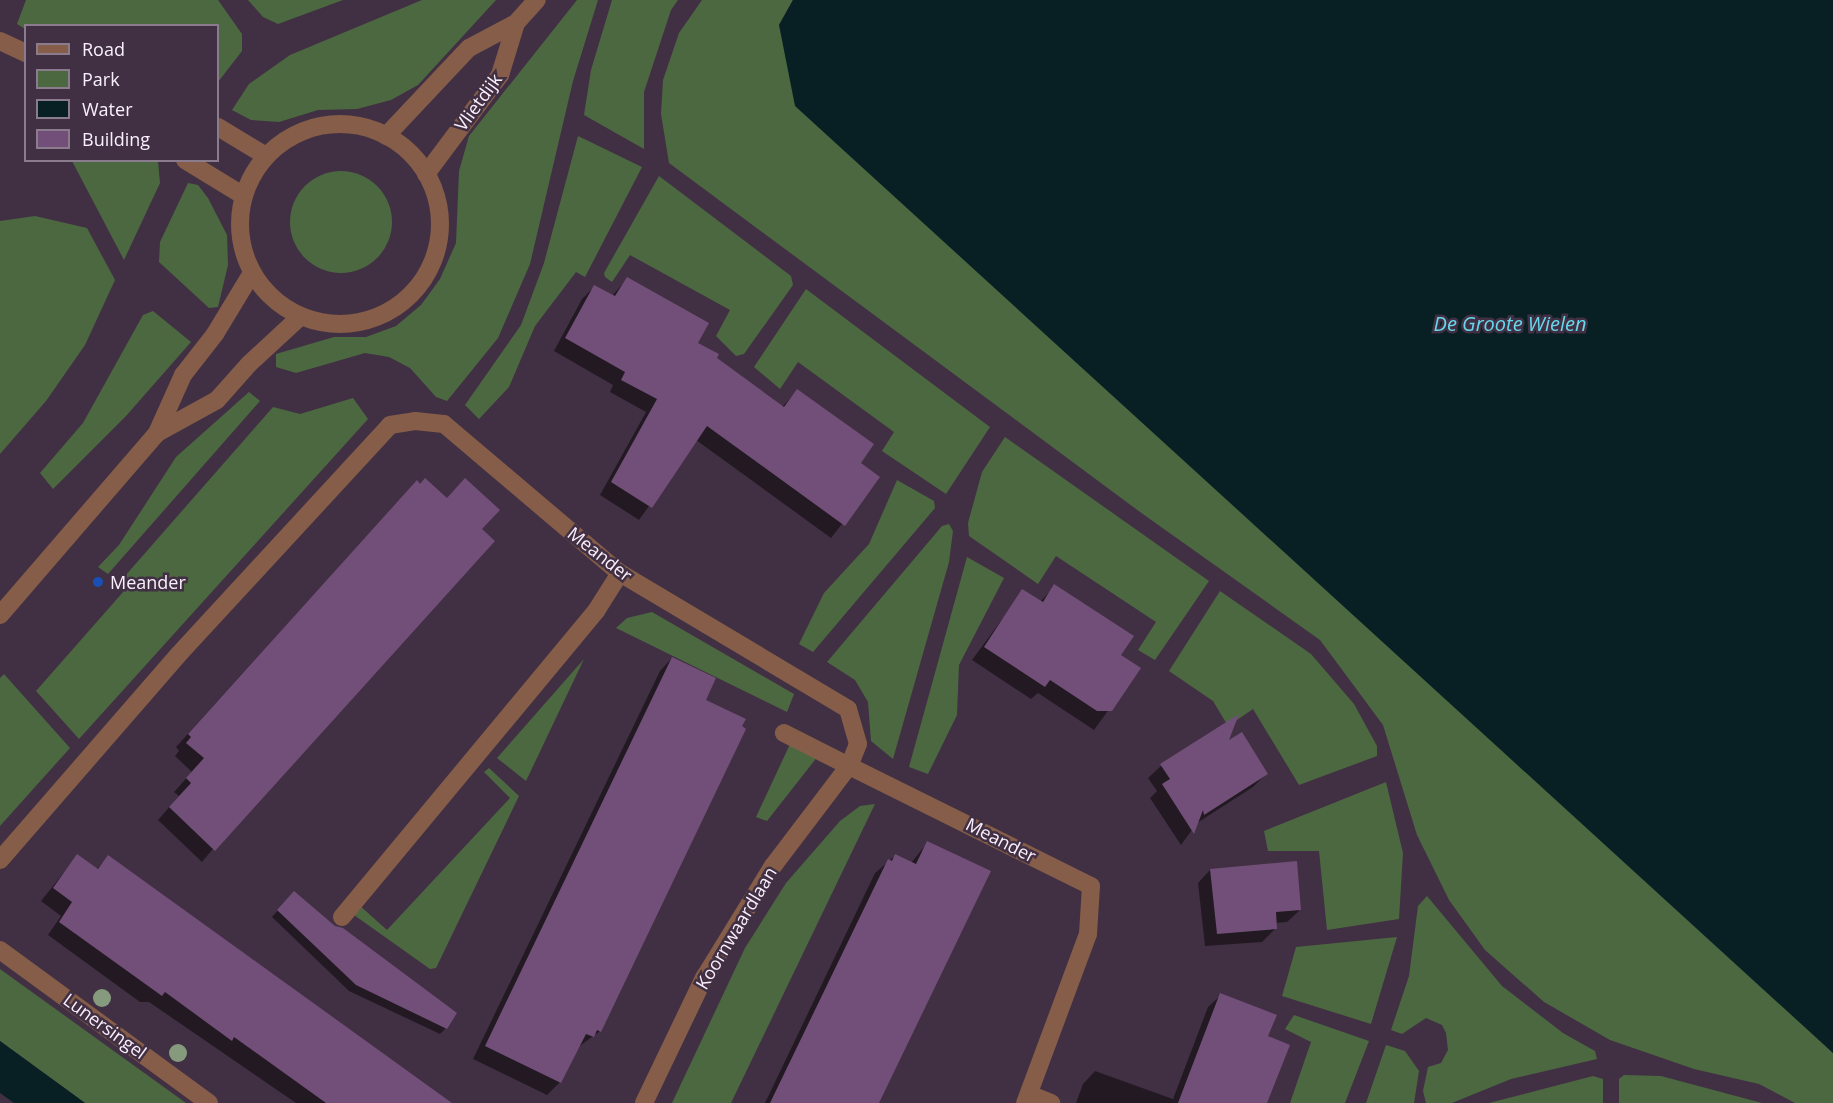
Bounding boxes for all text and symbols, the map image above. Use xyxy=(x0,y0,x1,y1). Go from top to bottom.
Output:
legend xyxy=(24,24,219,162)
text: Road xyxy=(82,37,125,61)
text: Park xyxy=(82,67,120,91)
street label: Vlietdijk xyxy=(450,69,506,135)
text: Water xyxy=(82,97,133,121)
text: Building xyxy=(82,127,150,151)
water label: De Groote Wielen xyxy=(1434,311,1586,335)
street label: Meander xyxy=(563,522,637,586)
place label: Meander xyxy=(110,571,186,593)
marker: Meander xyxy=(91,575,105,589)
street label: Meander xyxy=(962,813,1040,867)
street label: Koornwaardlaan xyxy=(691,863,781,993)
street label: Lunersingel xyxy=(59,989,151,1063)

